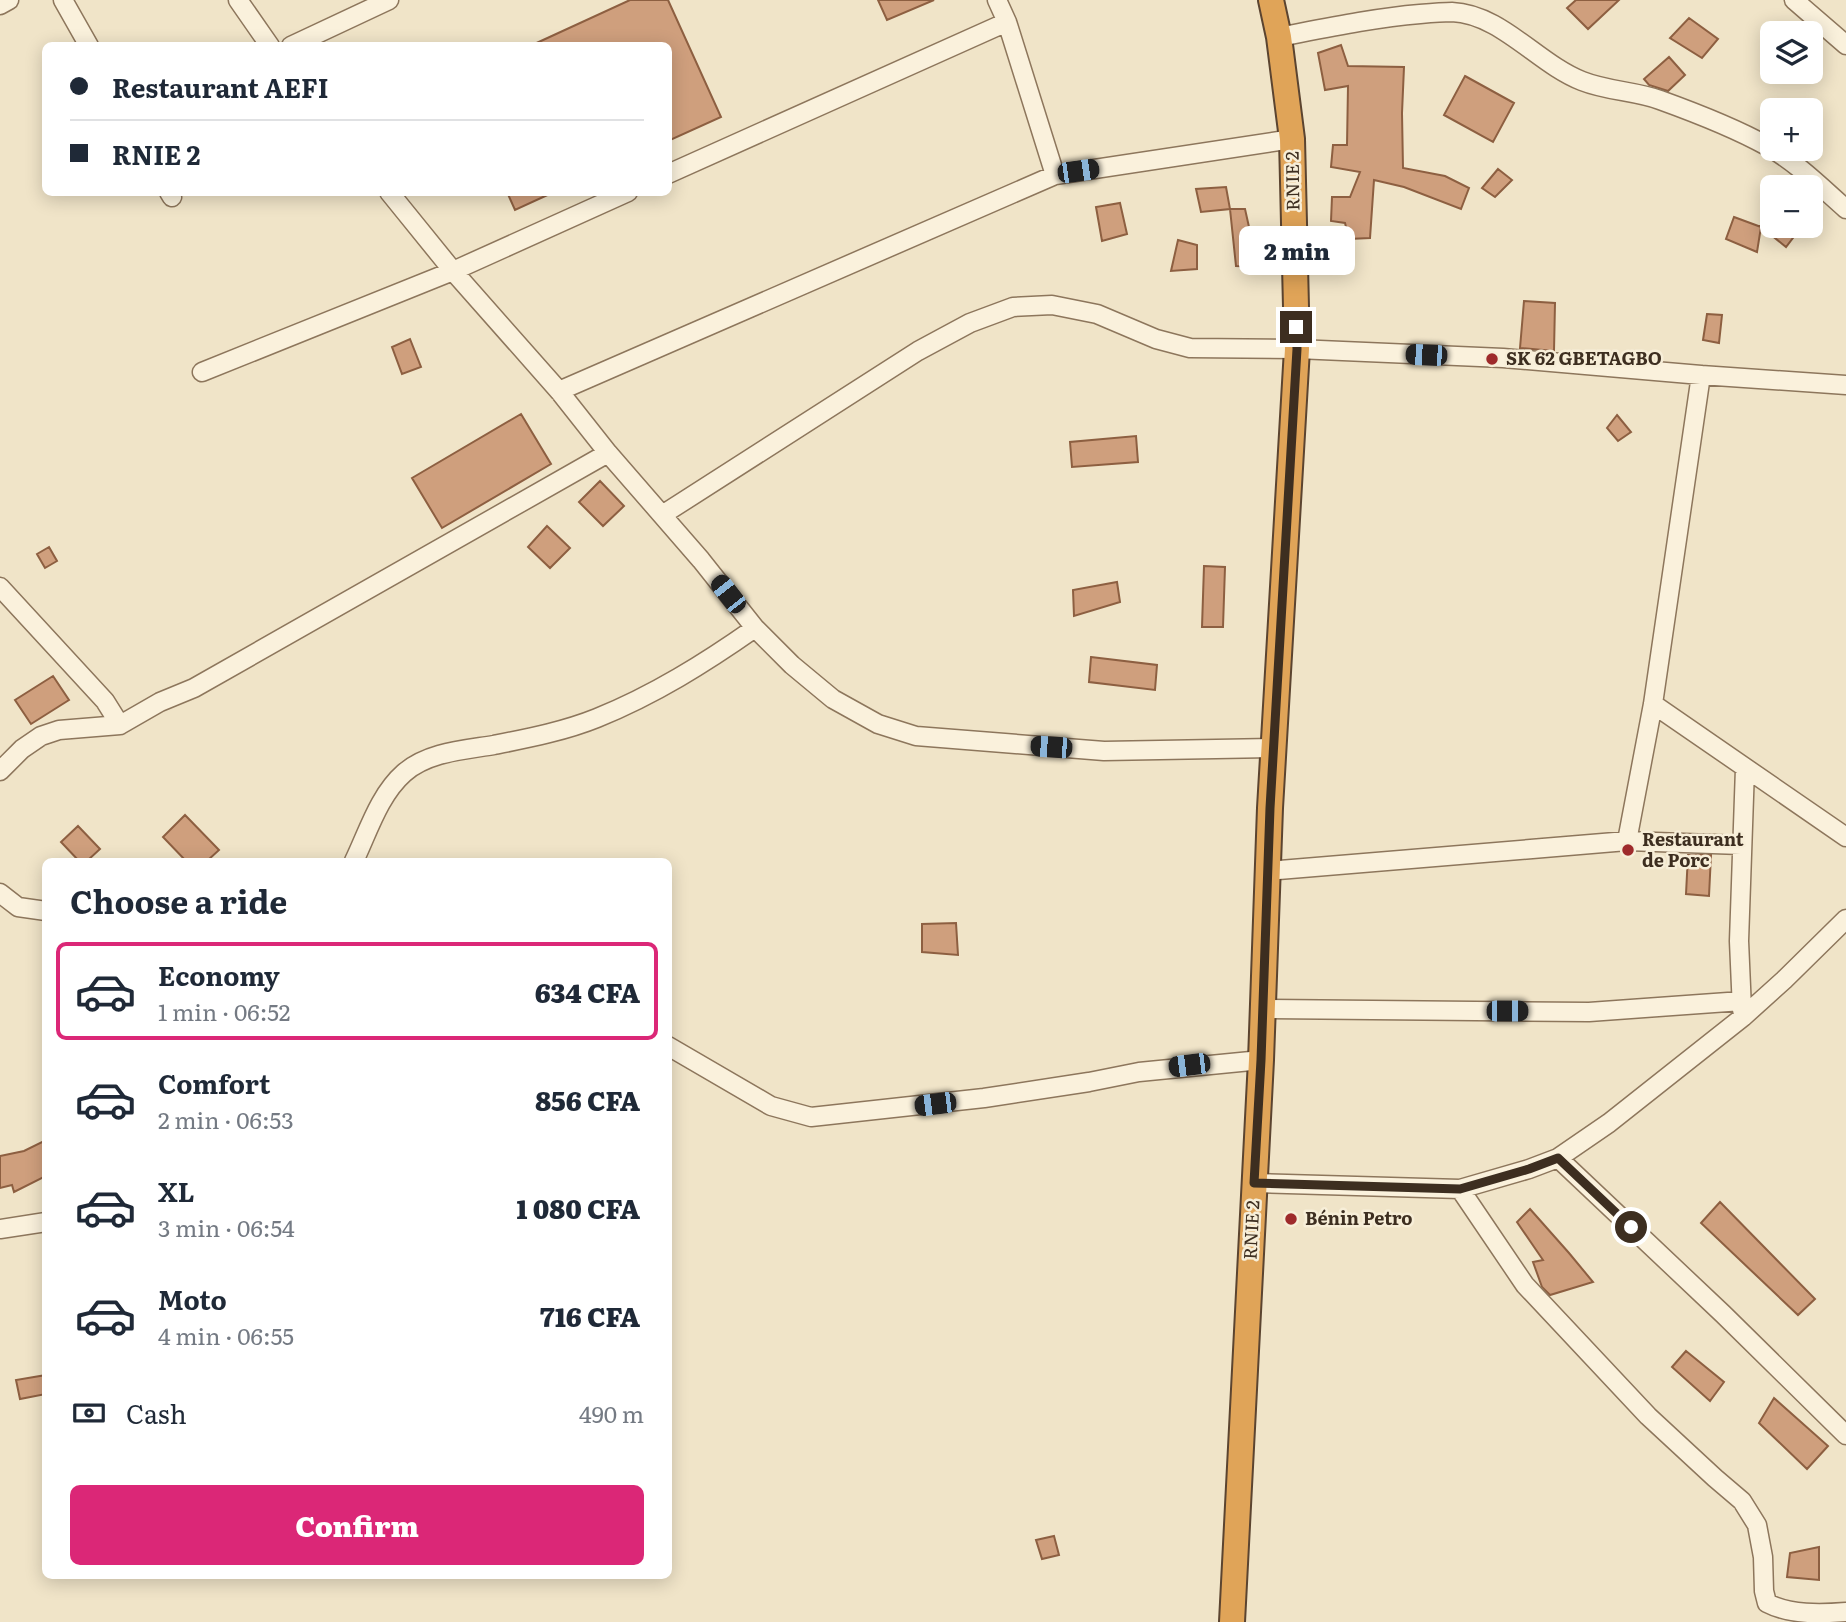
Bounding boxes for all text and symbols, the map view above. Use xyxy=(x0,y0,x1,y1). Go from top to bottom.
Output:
map controls xyxy=(1760,21,1823,238)
button: layers xyxy=(1760,21,1823,84)
text: Restaurant AEFI xyxy=(112,67,328,106)
button: + xyxy=(1760,98,1823,161)
text: RNIE 2 xyxy=(112,134,200,173)
street label: RNIE 2 xyxy=(1277,151,1306,211)
car xyxy=(1056,158,1101,184)
button: − xyxy=(1760,175,1823,238)
callout: 2 min xyxy=(1238,226,1354,274)
text: 2 min xyxy=(1264,233,1330,267)
route end xyxy=(1280,311,1312,343)
car xyxy=(1405,344,1448,366)
place label: SK 62 GBETAGBO xyxy=(1506,344,1662,371)
marker: SK 62 GBETAGBO xyxy=(1484,351,1500,367)
car xyxy=(707,571,750,617)
car xyxy=(1030,735,1073,759)
place label: Restaurant de Porc xyxy=(1642,825,1744,873)
marker: Restaurant de Porc xyxy=(1620,842,1636,858)
text: Choose a ride xyxy=(70,876,287,924)
text: Economy xyxy=(158,955,280,994)
icon: car xyxy=(74,960,137,1023)
text: 634 CFA xyxy=(535,972,640,1011)
text: 1 min · 06:52 xyxy=(158,994,290,1028)
car xyxy=(1487,1001,1529,1022)
car xyxy=(1167,1052,1212,1078)
text: Comfort xyxy=(158,1063,270,1102)
icon: car xyxy=(74,1068,137,1131)
text: 856 CFA xyxy=(535,1080,640,1119)
car xyxy=(913,1091,958,1117)
text: 2 min · 06:53 xyxy=(158,1102,294,1136)
text: XL xyxy=(158,1171,195,1210)
icon: car xyxy=(74,1176,137,1239)
text: 1 080 CFA xyxy=(517,1188,640,1227)
street label: RNIE 2 xyxy=(1235,1199,1266,1260)
place label: Bénin Petro xyxy=(1305,1204,1413,1231)
text: 3 min · 06:54 xyxy=(158,1210,295,1244)
marker: Bénin Petro xyxy=(1283,1211,1299,1227)
route start xyxy=(1615,1211,1647,1243)
text: Moto xyxy=(158,1279,227,1318)
icon: car xyxy=(74,1284,137,1347)
text: 716 CFA xyxy=(540,1296,640,1335)
text: 4 min · 06:55 xyxy=(158,1318,294,1352)
text: Cash xyxy=(126,1393,187,1432)
icon: cash xyxy=(70,1394,108,1432)
text: 490 m xyxy=(579,1396,644,1430)
button: Confirm xyxy=(70,1485,644,1565)

